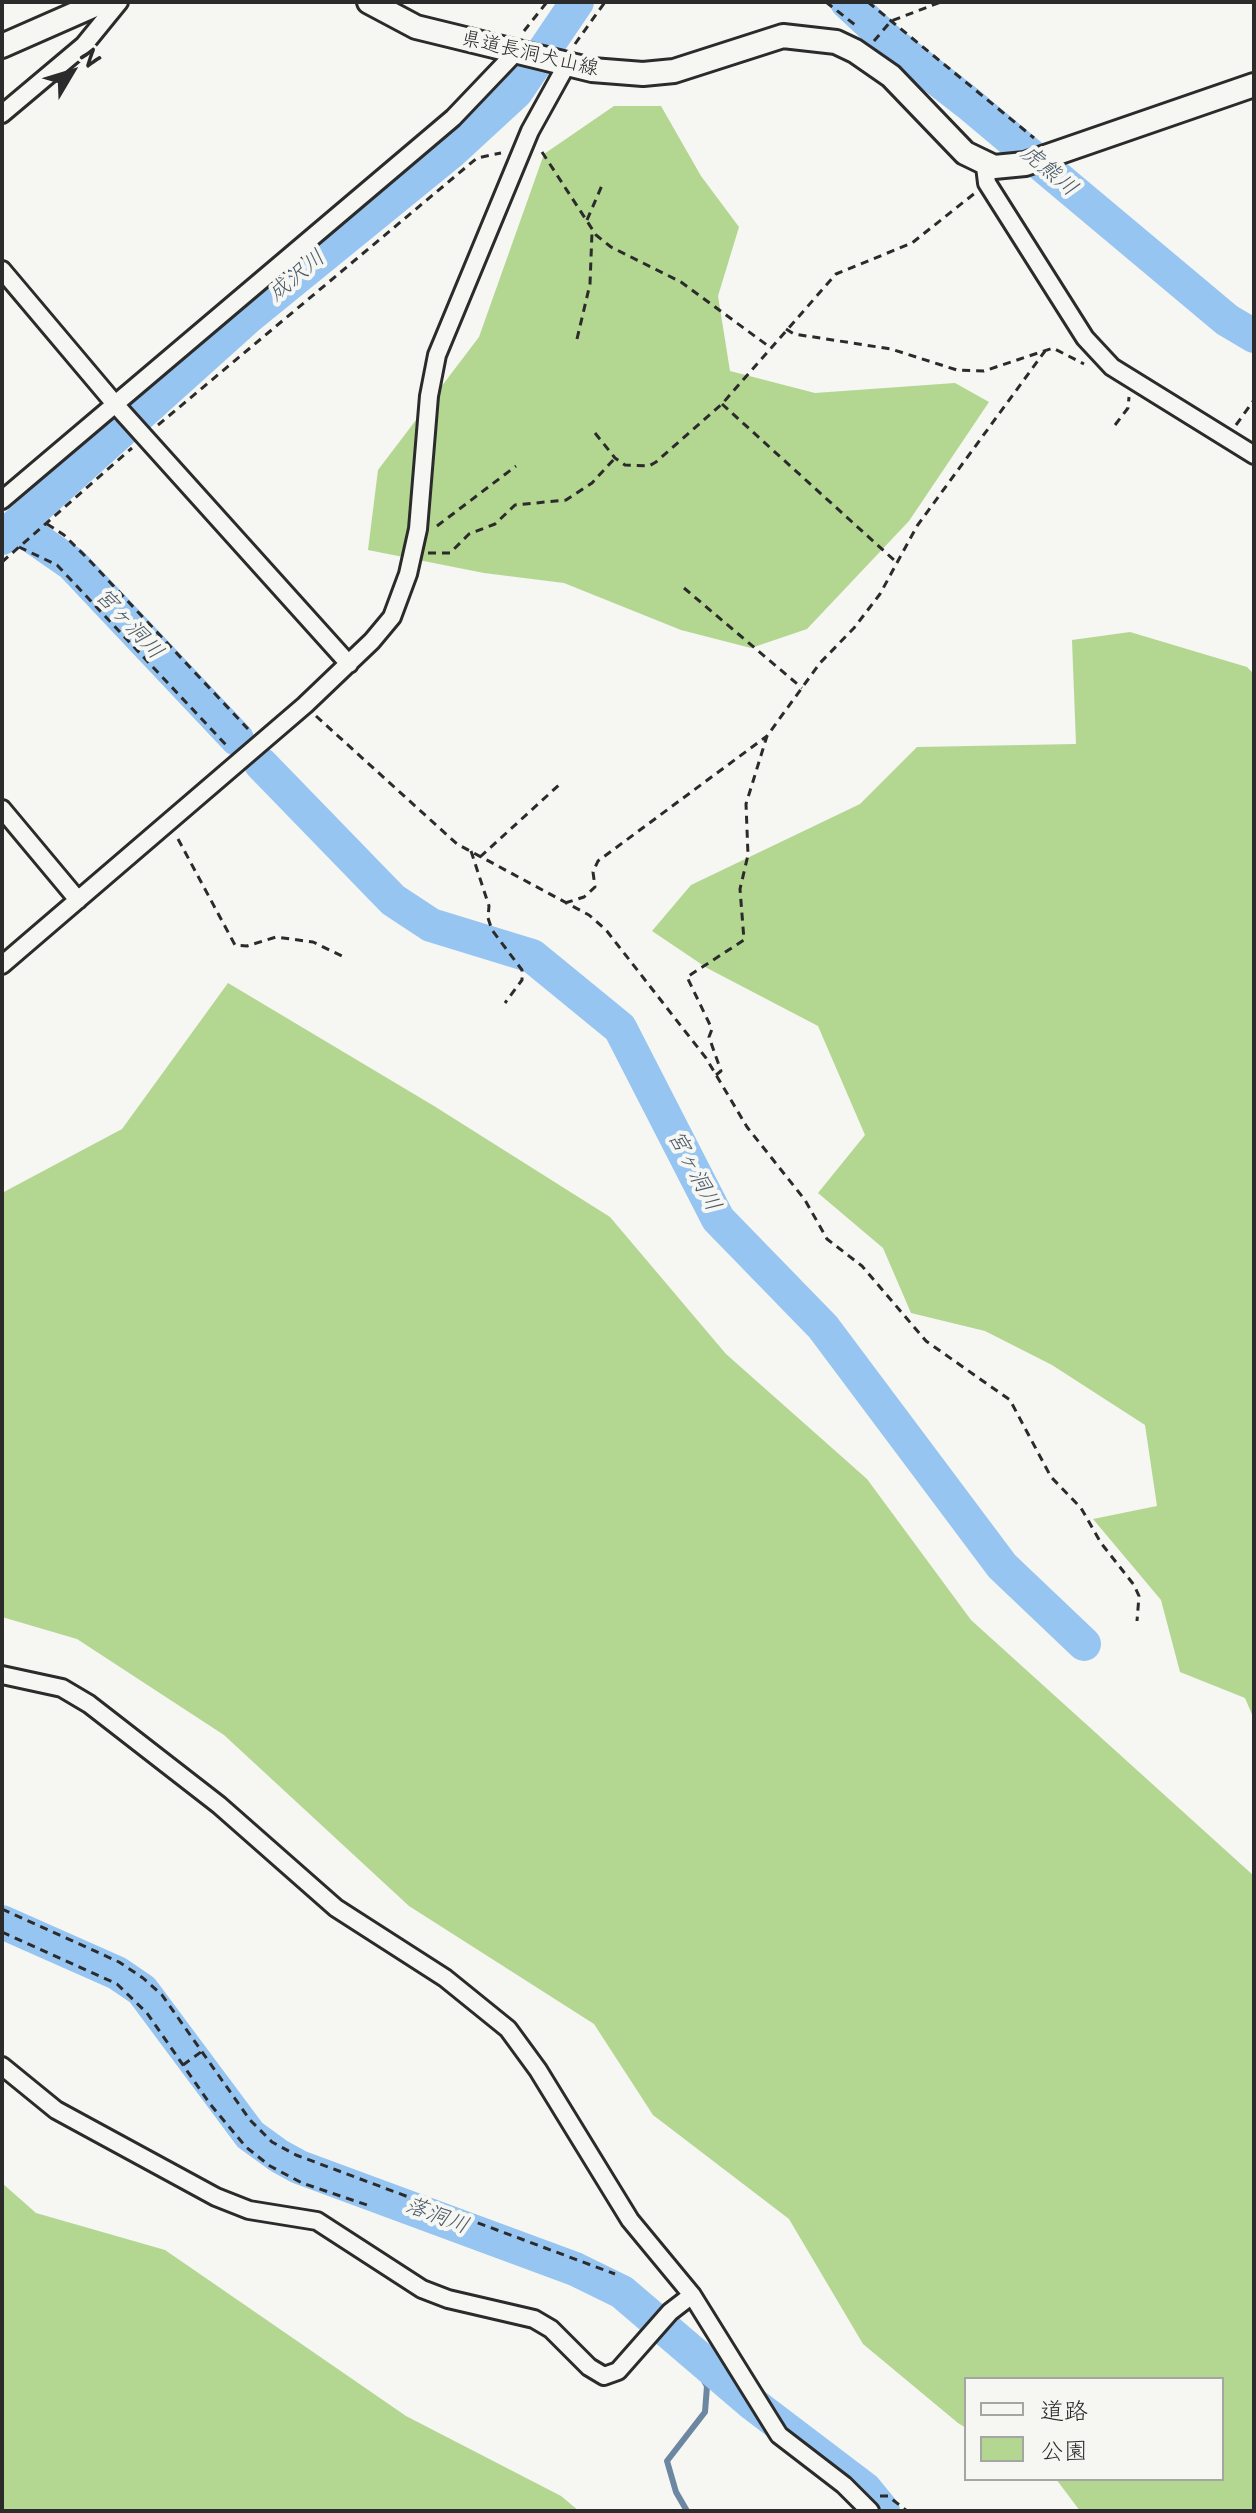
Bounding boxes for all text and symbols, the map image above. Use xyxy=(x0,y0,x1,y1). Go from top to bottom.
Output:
street label: 県道長洞犬山線 xyxy=(459,27,601,81)
north arrow xyxy=(32,32,112,112)
text: N xyxy=(73,40,110,74)
water label: 虎熊川 xyxy=(1015,140,1083,202)
water label: 成沢川 xyxy=(263,245,331,307)
water label: 宮ヶ洞川 xyxy=(89,583,169,665)
water label: 宮ヶ洞川 xyxy=(662,1126,726,1216)
water label: 落洞川 xyxy=(401,2192,473,2240)
legend xyxy=(964,2377,1224,2481)
text: 道路 xyxy=(1040,2391,1088,2427)
text: 公園 xyxy=(1040,2431,1088,2467)

